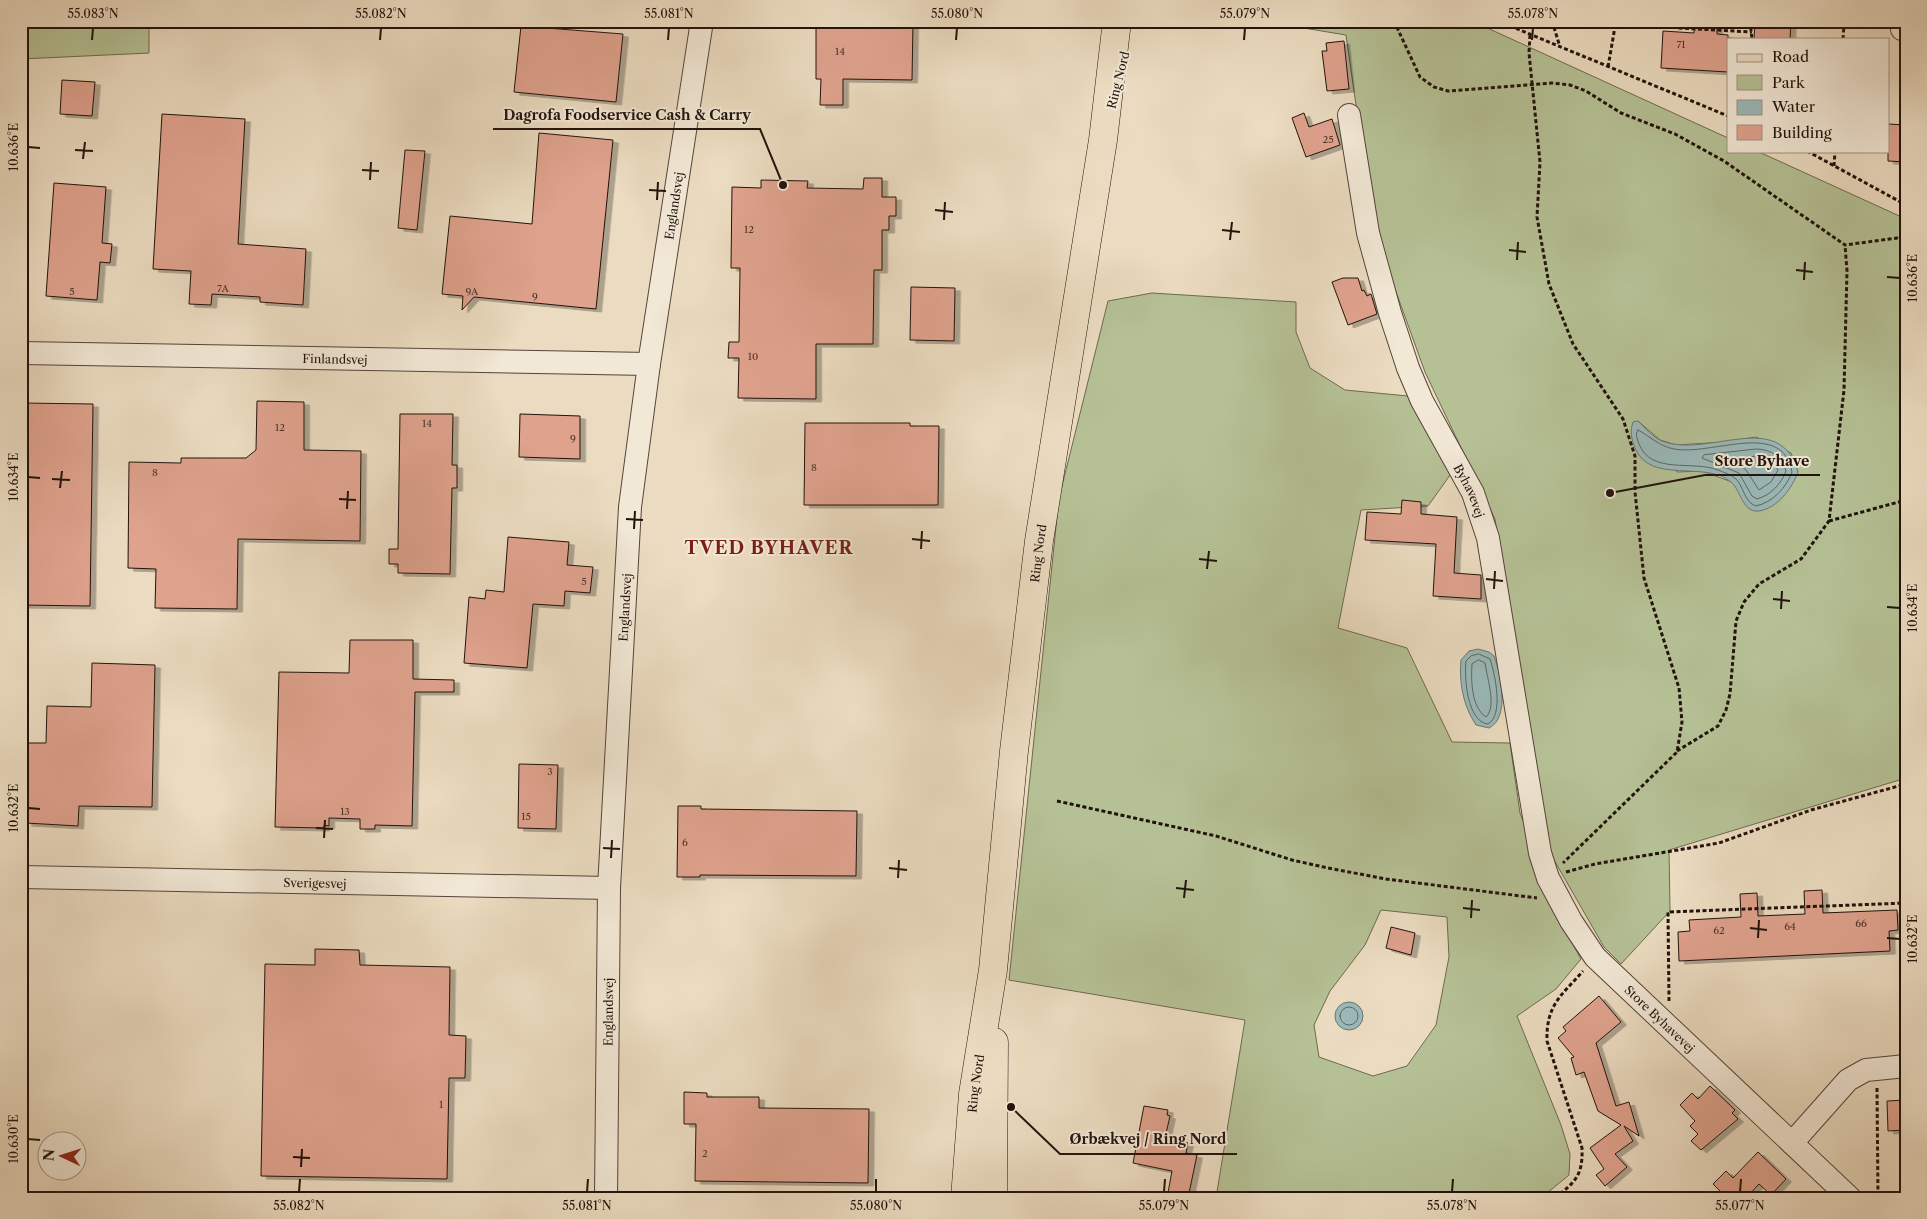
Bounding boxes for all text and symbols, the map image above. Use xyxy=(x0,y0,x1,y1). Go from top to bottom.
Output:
text: 55.083°N xyxy=(67,6,119,21)
text: 55.082°N xyxy=(355,6,407,21)
text: 55.081°N xyxy=(644,6,694,21)
text: 55.080°N xyxy=(931,6,983,21)
text: 55.079°N xyxy=(1220,6,1270,21)
text: 55.078°N xyxy=(1508,6,1558,21)
house number: 71 xyxy=(1676,38,1686,51)
legend xyxy=(1727,38,1890,152)
house number: 14 xyxy=(835,45,845,58)
text: Road xyxy=(1772,47,1809,66)
street label: Ring Nord xyxy=(1104,49,1133,110)
text: Park xyxy=(1772,73,1806,92)
text: Water xyxy=(1771,97,1816,116)
callout: Dagrofa Foodservice Cash & Carry xyxy=(493,100,760,129)
text: Dagrofa Foodservice Cash & Carry xyxy=(503,106,751,124)
text: 10.636°E xyxy=(6,123,21,171)
text: Building xyxy=(1772,123,1832,142)
house number: 25 xyxy=(1322,133,1334,146)
street label: Englandsvej xyxy=(661,171,686,241)
house number: 12 xyxy=(744,223,754,236)
text: 10.636°E xyxy=(1905,254,1920,302)
house number: 7A xyxy=(217,282,230,295)
house number: 5 xyxy=(69,285,75,298)
house number: 9A xyxy=(466,285,479,298)
house number: 9 xyxy=(532,290,538,303)
street label: Finlandsvej xyxy=(302,350,368,367)
house number: 10 xyxy=(748,350,758,363)
house number: 14 xyxy=(422,417,432,430)
house number: 12 xyxy=(275,421,285,434)
house number: 9 xyxy=(570,432,576,445)
callout: Store Byhave xyxy=(1705,446,1820,475)
text: Store Byhave xyxy=(1715,452,1809,470)
text: 10.634°E xyxy=(6,453,21,501)
house number: 8 xyxy=(811,461,817,474)
street label: Byhavevej xyxy=(1451,461,1488,519)
house number: 8 xyxy=(152,466,158,479)
street label: Ring Nord xyxy=(1027,522,1049,583)
district label: TVED BYHAVER xyxy=(685,537,854,559)
street label: Englandsvej xyxy=(615,573,634,642)
house number: 5 xyxy=(581,575,587,588)
text: 10.634°E xyxy=(1905,584,1920,632)
house number: 3 xyxy=(547,765,553,778)
text: 10.632°E xyxy=(6,784,21,832)
house number: 13 xyxy=(340,805,350,818)
house number: 15 xyxy=(521,810,531,823)
house number: 6 xyxy=(682,836,688,849)
street label: Sverigesvej xyxy=(283,874,347,891)
text: 10.632°E xyxy=(1905,915,1920,963)
house number: 66 xyxy=(1855,917,1867,930)
house number: 64 xyxy=(1784,920,1796,933)
house number: 62 xyxy=(1713,924,1725,937)
street label: Englandsvej xyxy=(600,978,616,1046)
street label: Store Byhavevej xyxy=(1622,982,1698,1055)
street label: Ring Nord xyxy=(964,1053,987,1113)
house number: 1 xyxy=(439,1098,444,1111)
text: 10.630°E xyxy=(6,1114,21,1164)
callout: Ørbækvej / Ring Nord xyxy=(1060,1125,1237,1154)
text: Ørbækvej / Ring Nord xyxy=(1070,1130,1227,1148)
north arrow xyxy=(38,1132,88,1182)
house number: 2 xyxy=(702,1147,708,1160)
text: N xyxy=(40,1148,58,1162)
text: 55.082°N xyxy=(273,1198,325,1213)
text: 55.081°N xyxy=(562,1198,612,1213)
text: 55.080°N xyxy=(850,1198,902,1213)
text: 55.079°N xyxy=(1139,1198,1189,1213)
text: 55.078°N xyxy=(1427,1198,1477,1213)
text: 55.077°N xyxy=(1715,1198,1765,1213)

